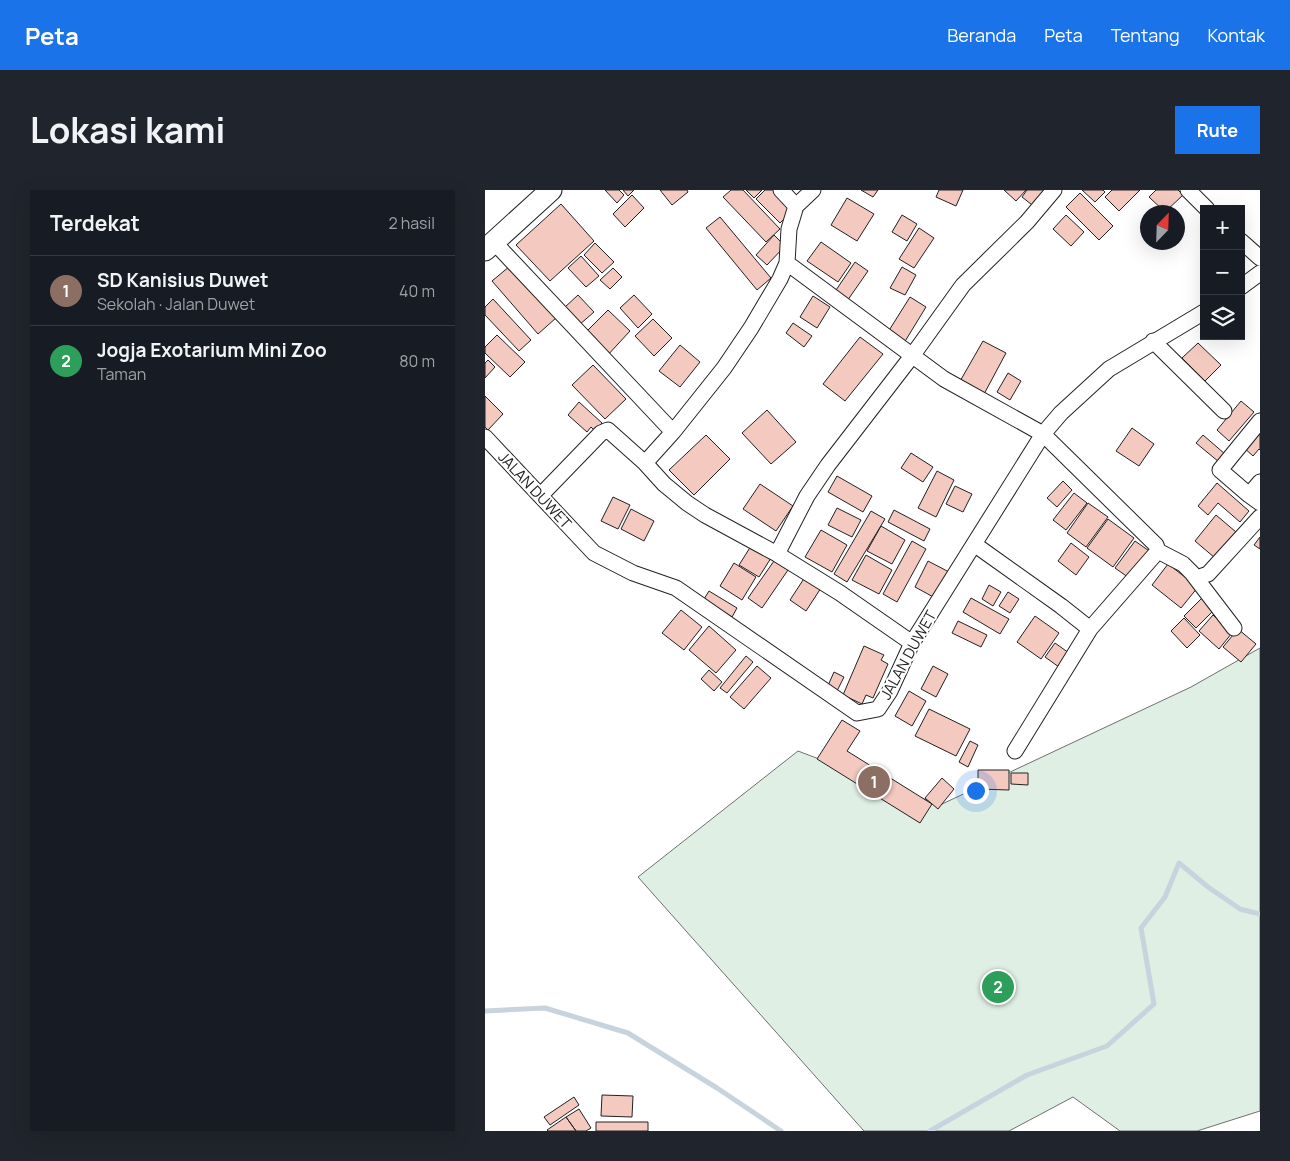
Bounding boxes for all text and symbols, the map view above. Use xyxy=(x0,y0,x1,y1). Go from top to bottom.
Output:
text: Peta xyxy=(25,19,79,52)
text: Beranda xyxy=(947,23,1016,47)
text: Peta xyxy=(1044,23,1083,47)
text: Tentang xyxy=(1111,23,1180,47)
text: Kontak xyxy=(1208,23,1265,47)
text: Lokasi kami xyxy=(30,106,225,154)
button: Rute xyxy=(1175,106,1260,154)
north arrow xyxy=(1140,205,1185,250)
map controls xyxy=(1200,205,1245,340)
button: + xyxy=(1200,205,1245,250)
text: Terdekat xyxy=(50,209,140,237)
text: 2 hasil xyxy=(388,212,435,234)
button: − xyxy=(1200,250,1245,295)
text: SD Kanisius Duwet xyxy=(97,267,268,293)
text: 1 xyxy=(62,280,70,302)
text: 40 m xyxy=(399,280,435,302)
text: Sekolah · Jalan Duwet xyxy=(97,293,255,315)
button: layers xyxy=(1200,295,1245,340)
text: Jogja Exotarium Mini Zoo xyxy=(97,337,327,363)
text: 2 xyxy=(61,350,71,372)
text: 80 m xyxy=(399,350,435,372)
text: Taman xyxy=(97,363,146,385)
street label: JALAN DUWET xyxy=(494,447,576,533)
street label: JALAN DUWET xyxy=(875,607,941,703)
pin: 1 xyxy=(858,763,890,801)
your location xyxy=(963,778,989,804)
pin: 2 xyxy=(982,968,1014,1006)

